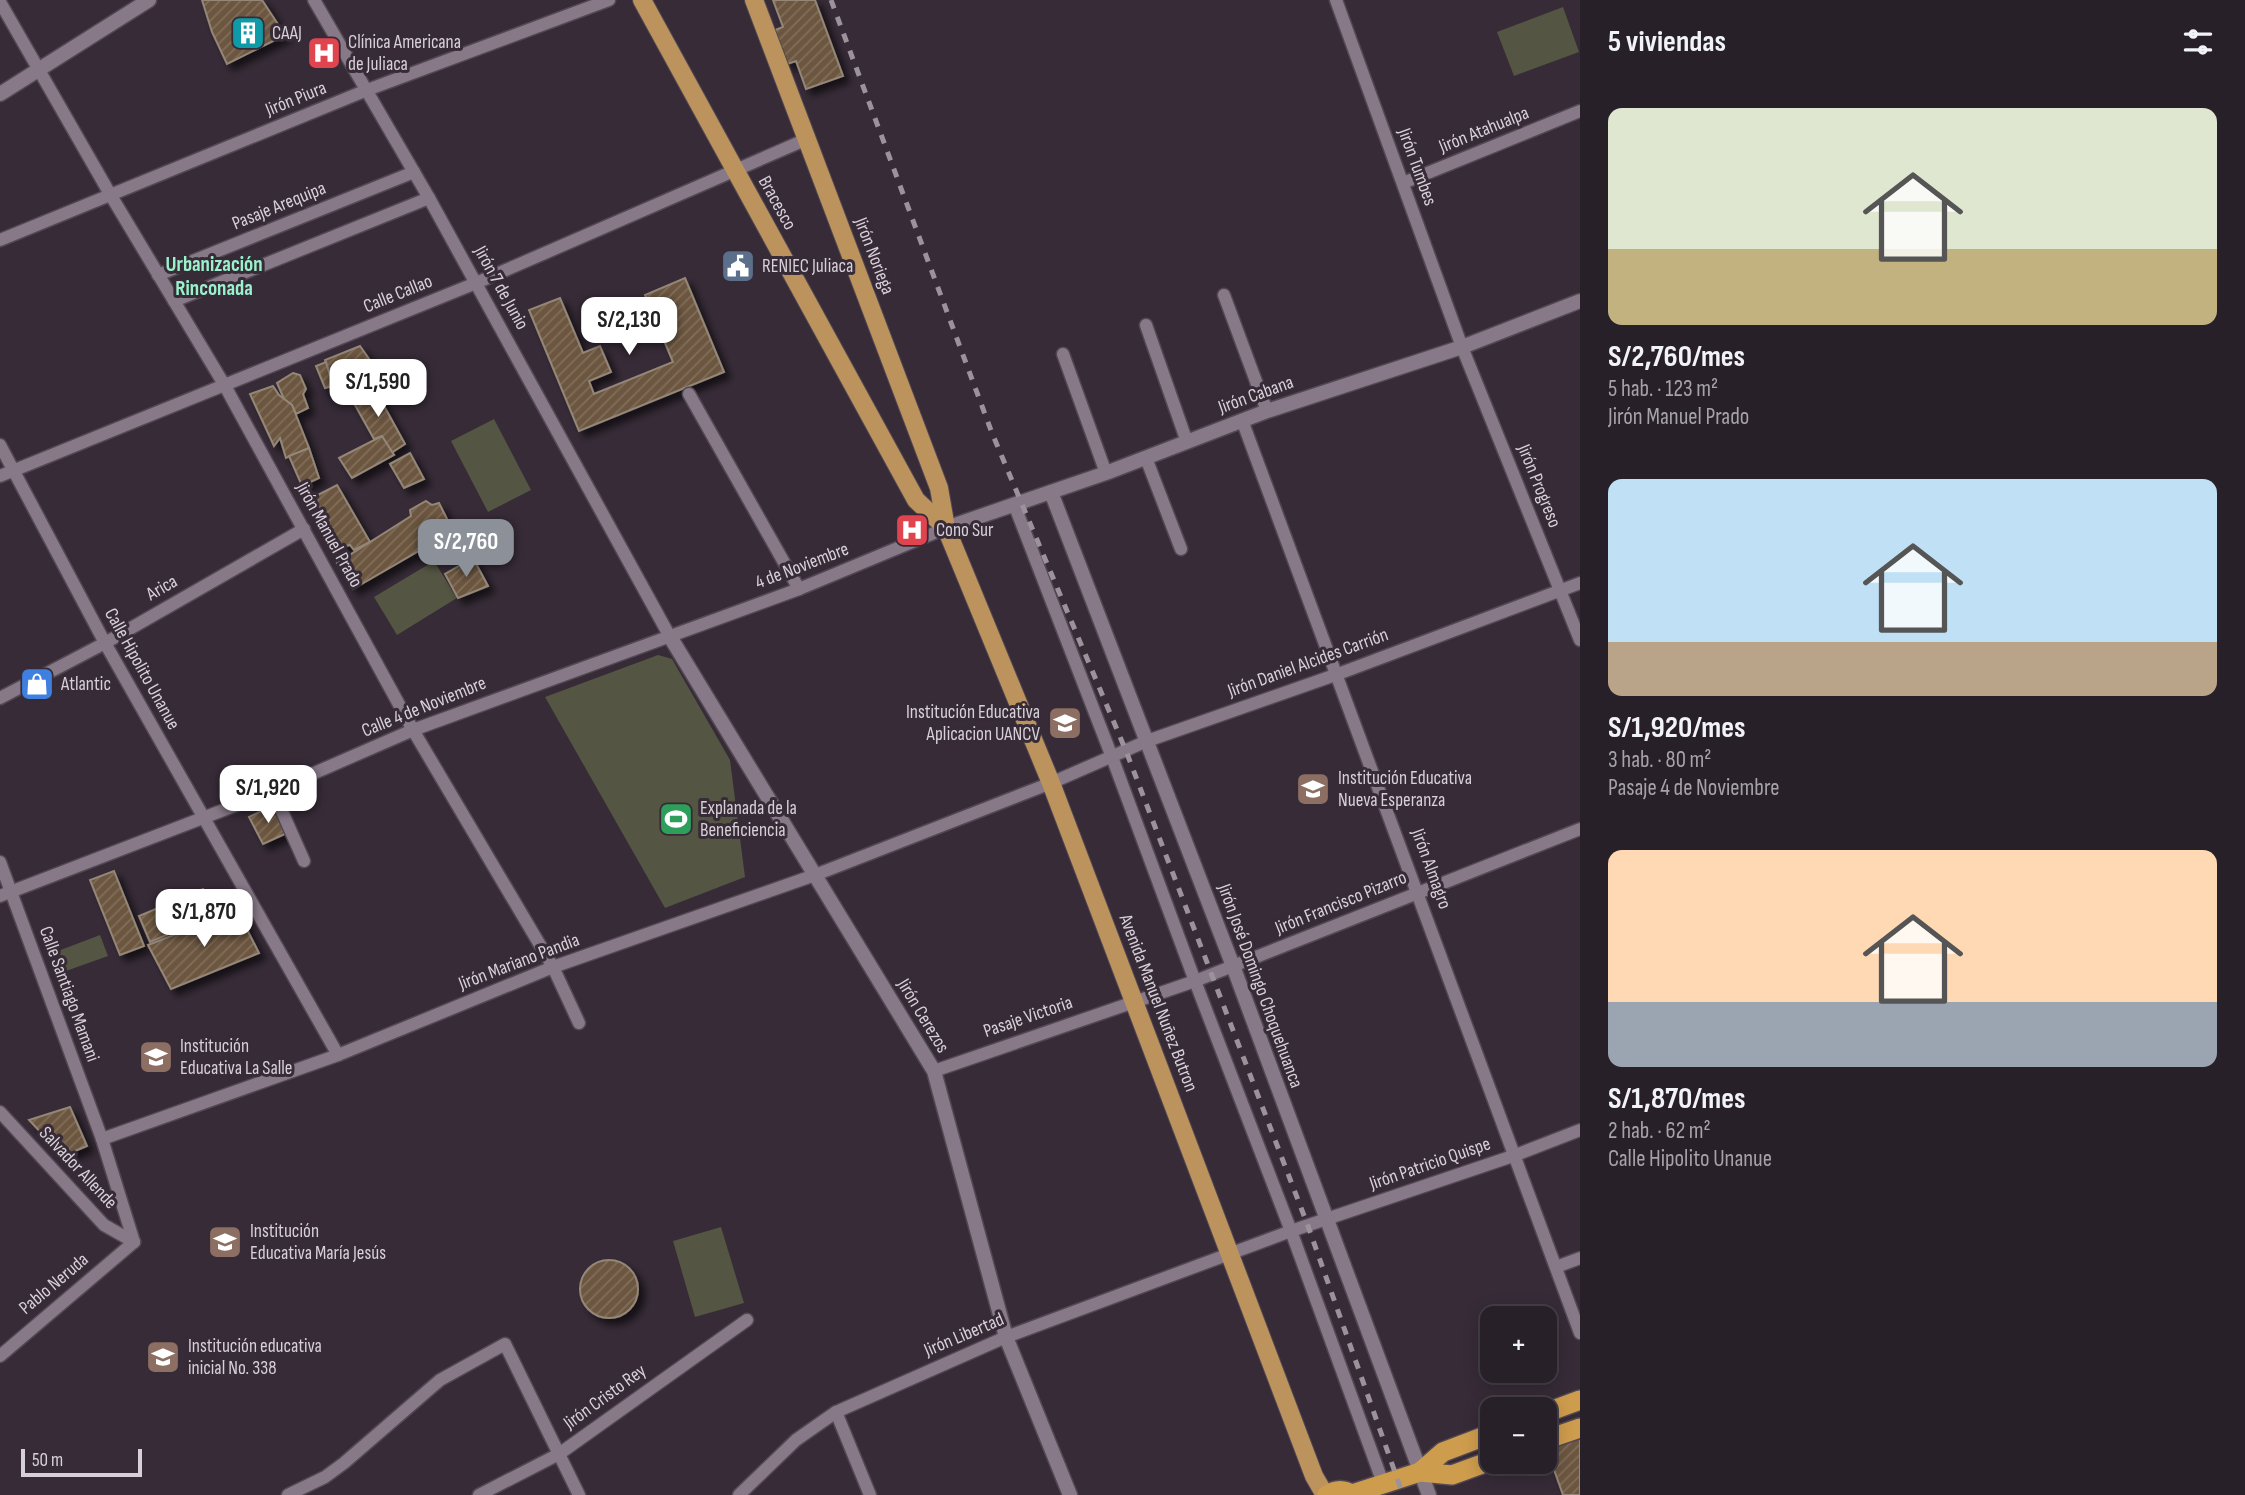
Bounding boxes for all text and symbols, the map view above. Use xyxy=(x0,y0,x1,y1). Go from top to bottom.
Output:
building icon: CAAJ xyxy=(229,14,267,52)
place label: CAAJ xyxy=(272,22,302,45)
icon: filters xyxy=(2179,23,2217,61)
text: 5 viviendas xyxy=(1608,24,1726,60)
place label: Clínica Americana de Juliaca xyxy=(348,31,461,76)
hospital icon: Clínica Americana de Juliaca xyxy=(305,34,343,72)
street label: Jirón Piura xyxy=(261,76,330,122)
street label: Jirón Atahualpa xyxy=(1435,102,1532,159)
street label: Jirón Tumbes xyxy=(1392,124,1442,209)
icon: home xyxy=(1850,154,1976,280)
street label: Bracesco xyxy=(753,172,801,234)
street label: Pasaje Arequipa xyxy=(229,177,329,235)
street label: Jirón Noriega xyxy=(848,213,899,298)
street label: Jirón 7 de Junio xyxy=(468,241,533,334)
public building icon: RENIEC Juliaca xyxy=(719,247,757,285)
district label: Urbanización Rinconada xyxy=(165,252,263,301)
place label: RENIEC Juliaca xyxy=(762,255,853,278)
street label: Calle Callao xyxy=(360,270,436,318)
pin: S/2,130 xyxy=(564,298,694,357)
text: S/2,130 xyxy=(597,306,661,334)
text: S/2,760/mes xyxy=(1608,339,1745,375)
pin: S/1,590 xyxy=(313,360,443,419)
text: S/1,590 xyxy=(346,368,410,396)
street label: Jirón Cabana xyxy=(1214,371,1297,420)
text: 5 hab. · 123 m² xyxy=(1608,375,1718,403)
text: Jirón Manuel Prado xyxy=(1608,403,1749,431)
street label: Jirón Progreso xyxy=(1512,440,1566,531)
street label: Jirón Manuel Prado xyxy=(290,477,367,592)
hospital icon: Cono Sur xyxy=(893,511,931,549)
place label: Cono Sur xyxy=(936,519,994,542)
pin: S/2,760 xyxy=(401,520,531,579)
icon: home xyxy=(1850,525,1976,651)
text: S/2,760 xyxy=(434,528,498,556)
street label: 4 de Noviembre xyxy=(752,538,852,594)
street label: Arica xyxy=(141,570,182,606)
street label: Calle Hipolito Unanue xyxy=(99,604,185,734)
street label: Jirón Daniel Alcides Carrión xyxy=(1224,623,1391,703)
shop icon: Atlantic xyxy=(18,665,56,703)
street label: Calle 4 de Noviembre xyxy=(358,672,490,742)
place label: Atlantic xyxy=(60,673,111,696)
place label: Institución Educativa Aplicacion UANCV xyxy=(906,701,1040,746)
school or university icon: Institución Educativa Aplicacion UANCV xyxy=(1046,704,1084,742)
text: S/1,920/mes xyxy=(1608,710,1746,746)
text: 3 hab. · 80 m² xyxy=(1608,746,1711,774)
pin: S/1,920 xyxy=(203,766,333,825)
place label: Institución Educativa Nueva Esperanza xyxy=(1338,767,1472,812)
school or university icon: Institución Educativa Nueva Esperanza xyxy=(1294,770,1332,808)
text: S/1,920 xyxy=(236,774,300,802)
text: Pasaje 4 de Noviembre xyxy=(1608,774,1779,802)
place label: Explanada de la Beneficiencia xyxy=(700,797,797,842)
sports icon: Explanada de la Beneficiencia xyxy=(657,800,695,838)
street label: Jirón Almagro xyxy=(1406,825,1456,912)
street label: Jirón Francisco Pizarro xyxy=(1271,866,1410,940)
street label: Jirón José Domingo Choquehuanca xyxy=(1212,880,1308,1091)
pin: S/1,870 xyxy=(139,890,269,949)
icon: home xyxy=(1850,896,1976,1022)
text: S/1,870 xyxy=(172,898,236,926)
street label: Avenida Manuel Nuñez Butron xyxy=(1113,910,1202,1095)
street label: Calle Santiago Mamani xyxy=(34,923,104,1065)
street label: Jirón Mariano Pandia xyxy=(454,928,583,996)
street label: Jirón Cerezos xyxy=(891,974,954,1057)
street label: Pasaje Victoria xyxy=(980,991,1076,1043)
place label: Institución Educativa La Salle xyxy=(180,1035,293,1080)
school or university icon: Institución Educativa La Salle xyxy=(137,1038,175,1076)
text: S/1,870/mes xyxy=(1608,1081,1746,1117)
text: 2 hab. · 62 m² xyxy=(1608,1117,1711,1145)
street label: Salvador Allende xyxy=(34,1122,122,1214)
street label: Jirón Patricio Quispe xyxy=(1365,1133,1494,1196)
text: Calle Hipolito Unanue xyxy=(1608,1145,1772,1173)
place label: Institución Educativa María Jesús xyxy=(250,1220,386,1265)
school or university icon: Institución Educativa María Jesús xyxy=(206,1223,244,1261)
street label: Pablo Neruda xyxy=(15,1248,93,1320)
map controls xyxy=(1480,1306,1557,1474)
button: + xyxy=(1480,1306,1557,1383)
street label: Jirón Libertad xyxy=(920,1308,1007,1362)
place label: Institución educativa inicial No. 338 xyxy=(188,1335,322,1380)
school or university icon: Institución educativa inicial No. 338 xyxy=(144,1338,182,1376)
street label: Jirón Cristo Rey xyxy=(558,1359,651,1435)
button: − xyxy=(1480,1397,1557,1474)
scale bar xyxy=(21,1446,142,1478)
text: 50 m xyxy=(32,1449,63,1472)

